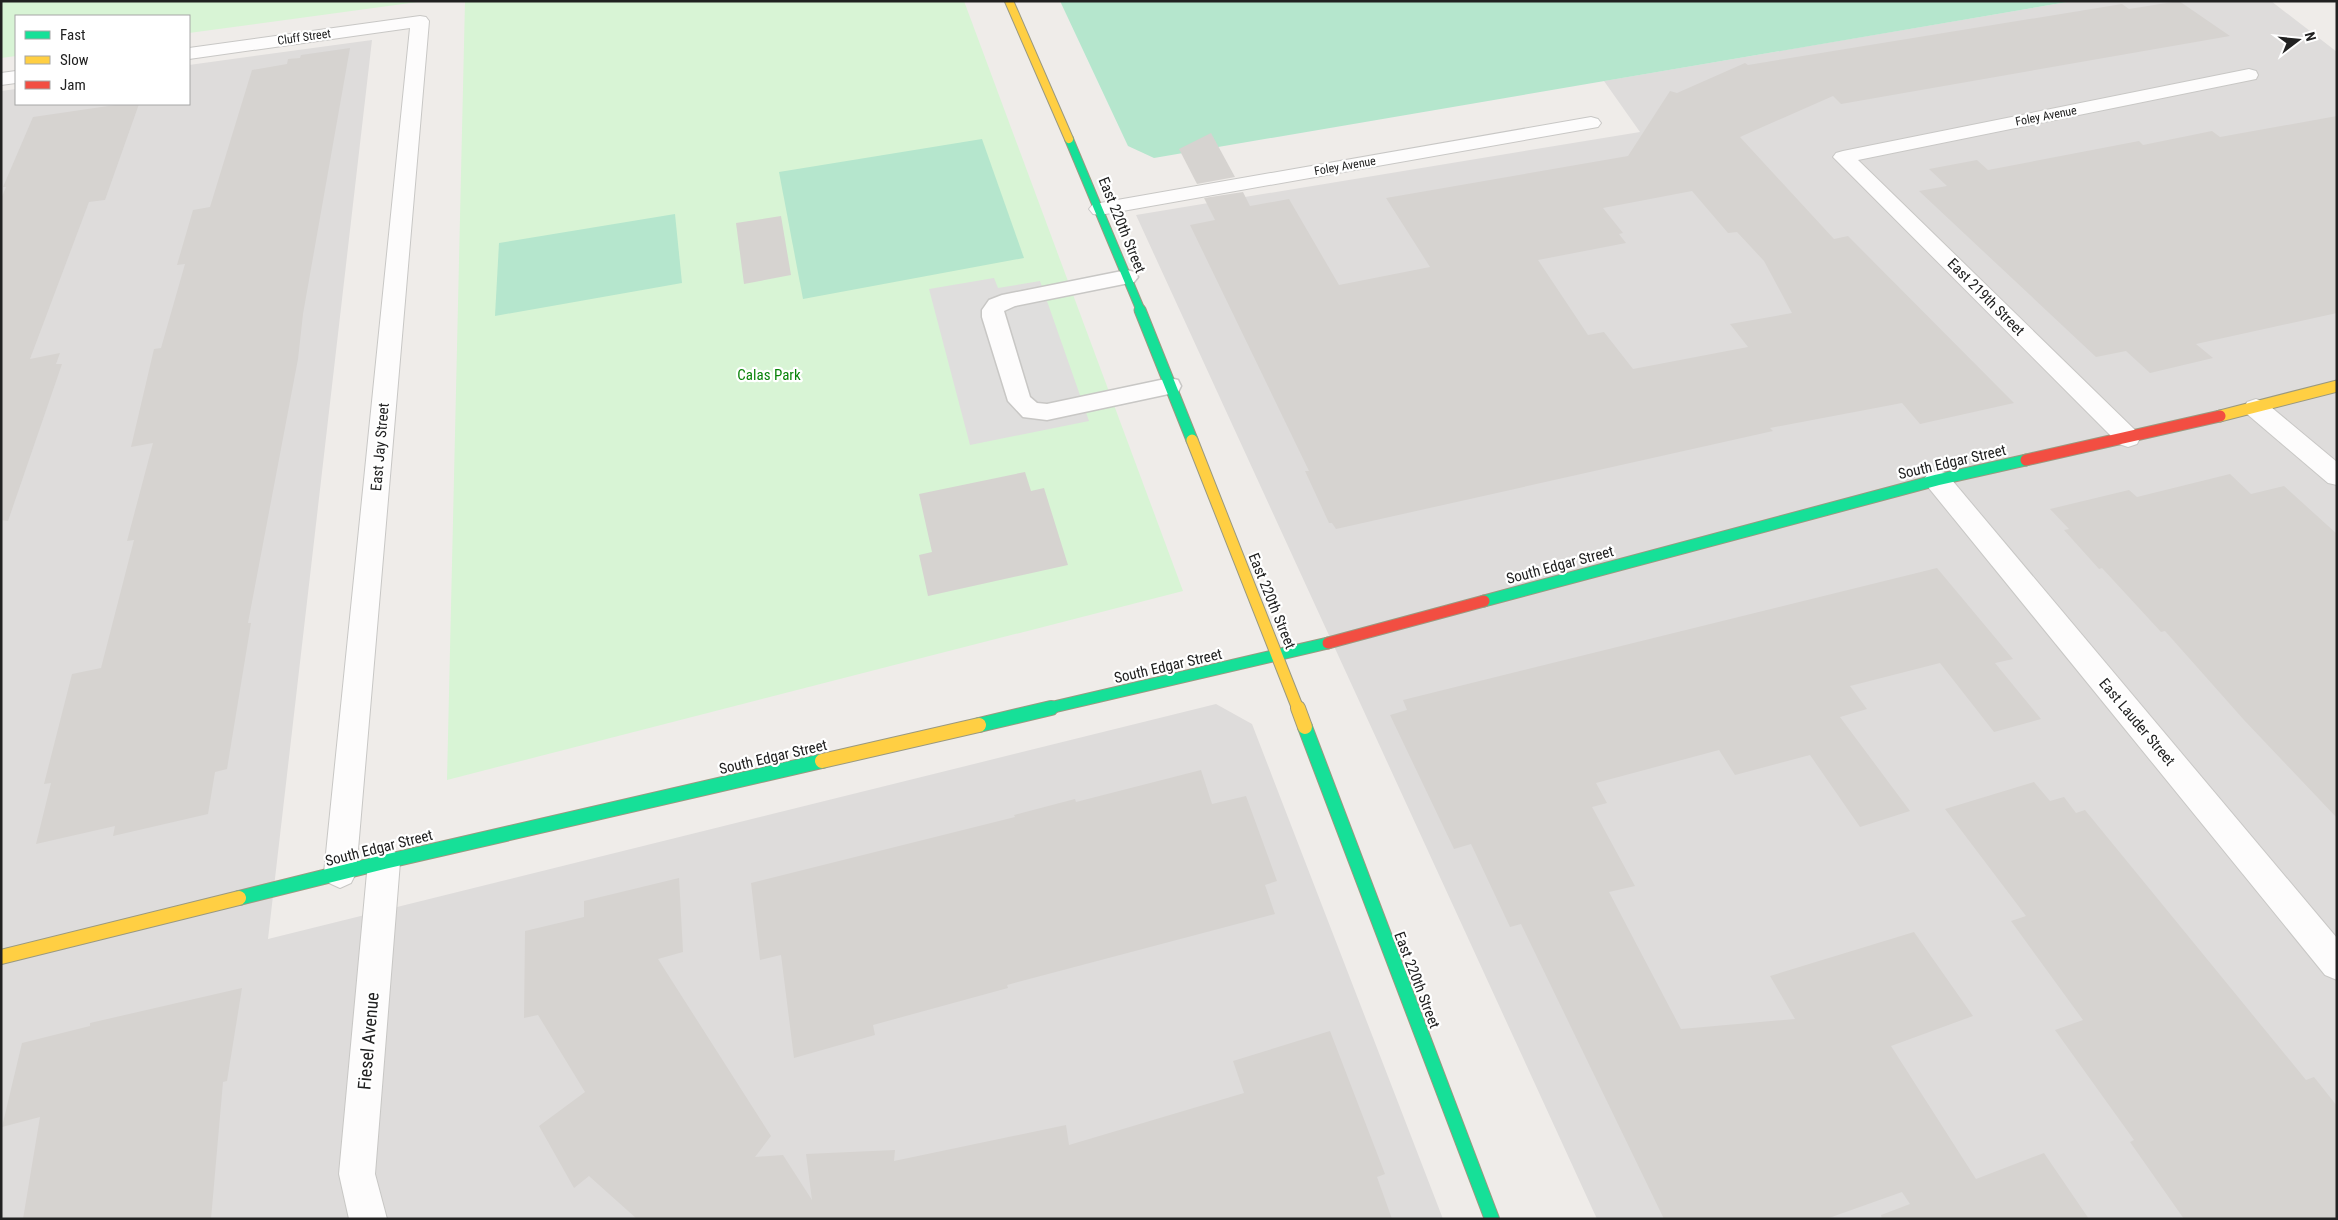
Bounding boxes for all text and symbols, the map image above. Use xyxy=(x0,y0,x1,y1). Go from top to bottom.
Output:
legend xyxy=(15,15,190,105)
north arrow xyxy=(2273,15,2323,65)
text: Fast xyxy=(60,26,85,44)
street label: Cluff Street xyxy=(276,26,332,48)
text: N xyxy=(2302,30,2319,43)
text: Slow xyxy=(60,51,89,69)
text: Jam xyxy=(60,76,86,94)
street label: Foley Avenue xyxy=(2014,103,2078,129)
street label: Foley Avenue xyxy=(1313,154,1377,178)
street label: East 220th Street xyxy=(1095,174,1149,276)
street label: East 219th Street xyxy=(1944,255,2028,339)
park label: Calas Park xyxy=(737,366,801,384)
street label: East Jay Street xyxy=(367,402,393,492)
street label: South Edgar Street xyxy=(1896,441,2008,483)
street label: South Edgar Street xyxy=(1504,542,1616,588)
street label: East 220th Street xyxy=(1245,550,1299,652)
street label: South Edgar Street xyxy=(1112,645,1224,687)
street label: East Lauder Street xyxy=(2095,675,2179,769)
street label: South Edgar Street xyxy=(717,736,829,778)
street label: South Edgar Street xyxy=(323,826,435,870)
street label: East 220th Street xyxy=(1390,929,1444,1031)
street label: Fiesel Avenue xyxy=(353,991,383,1091)

